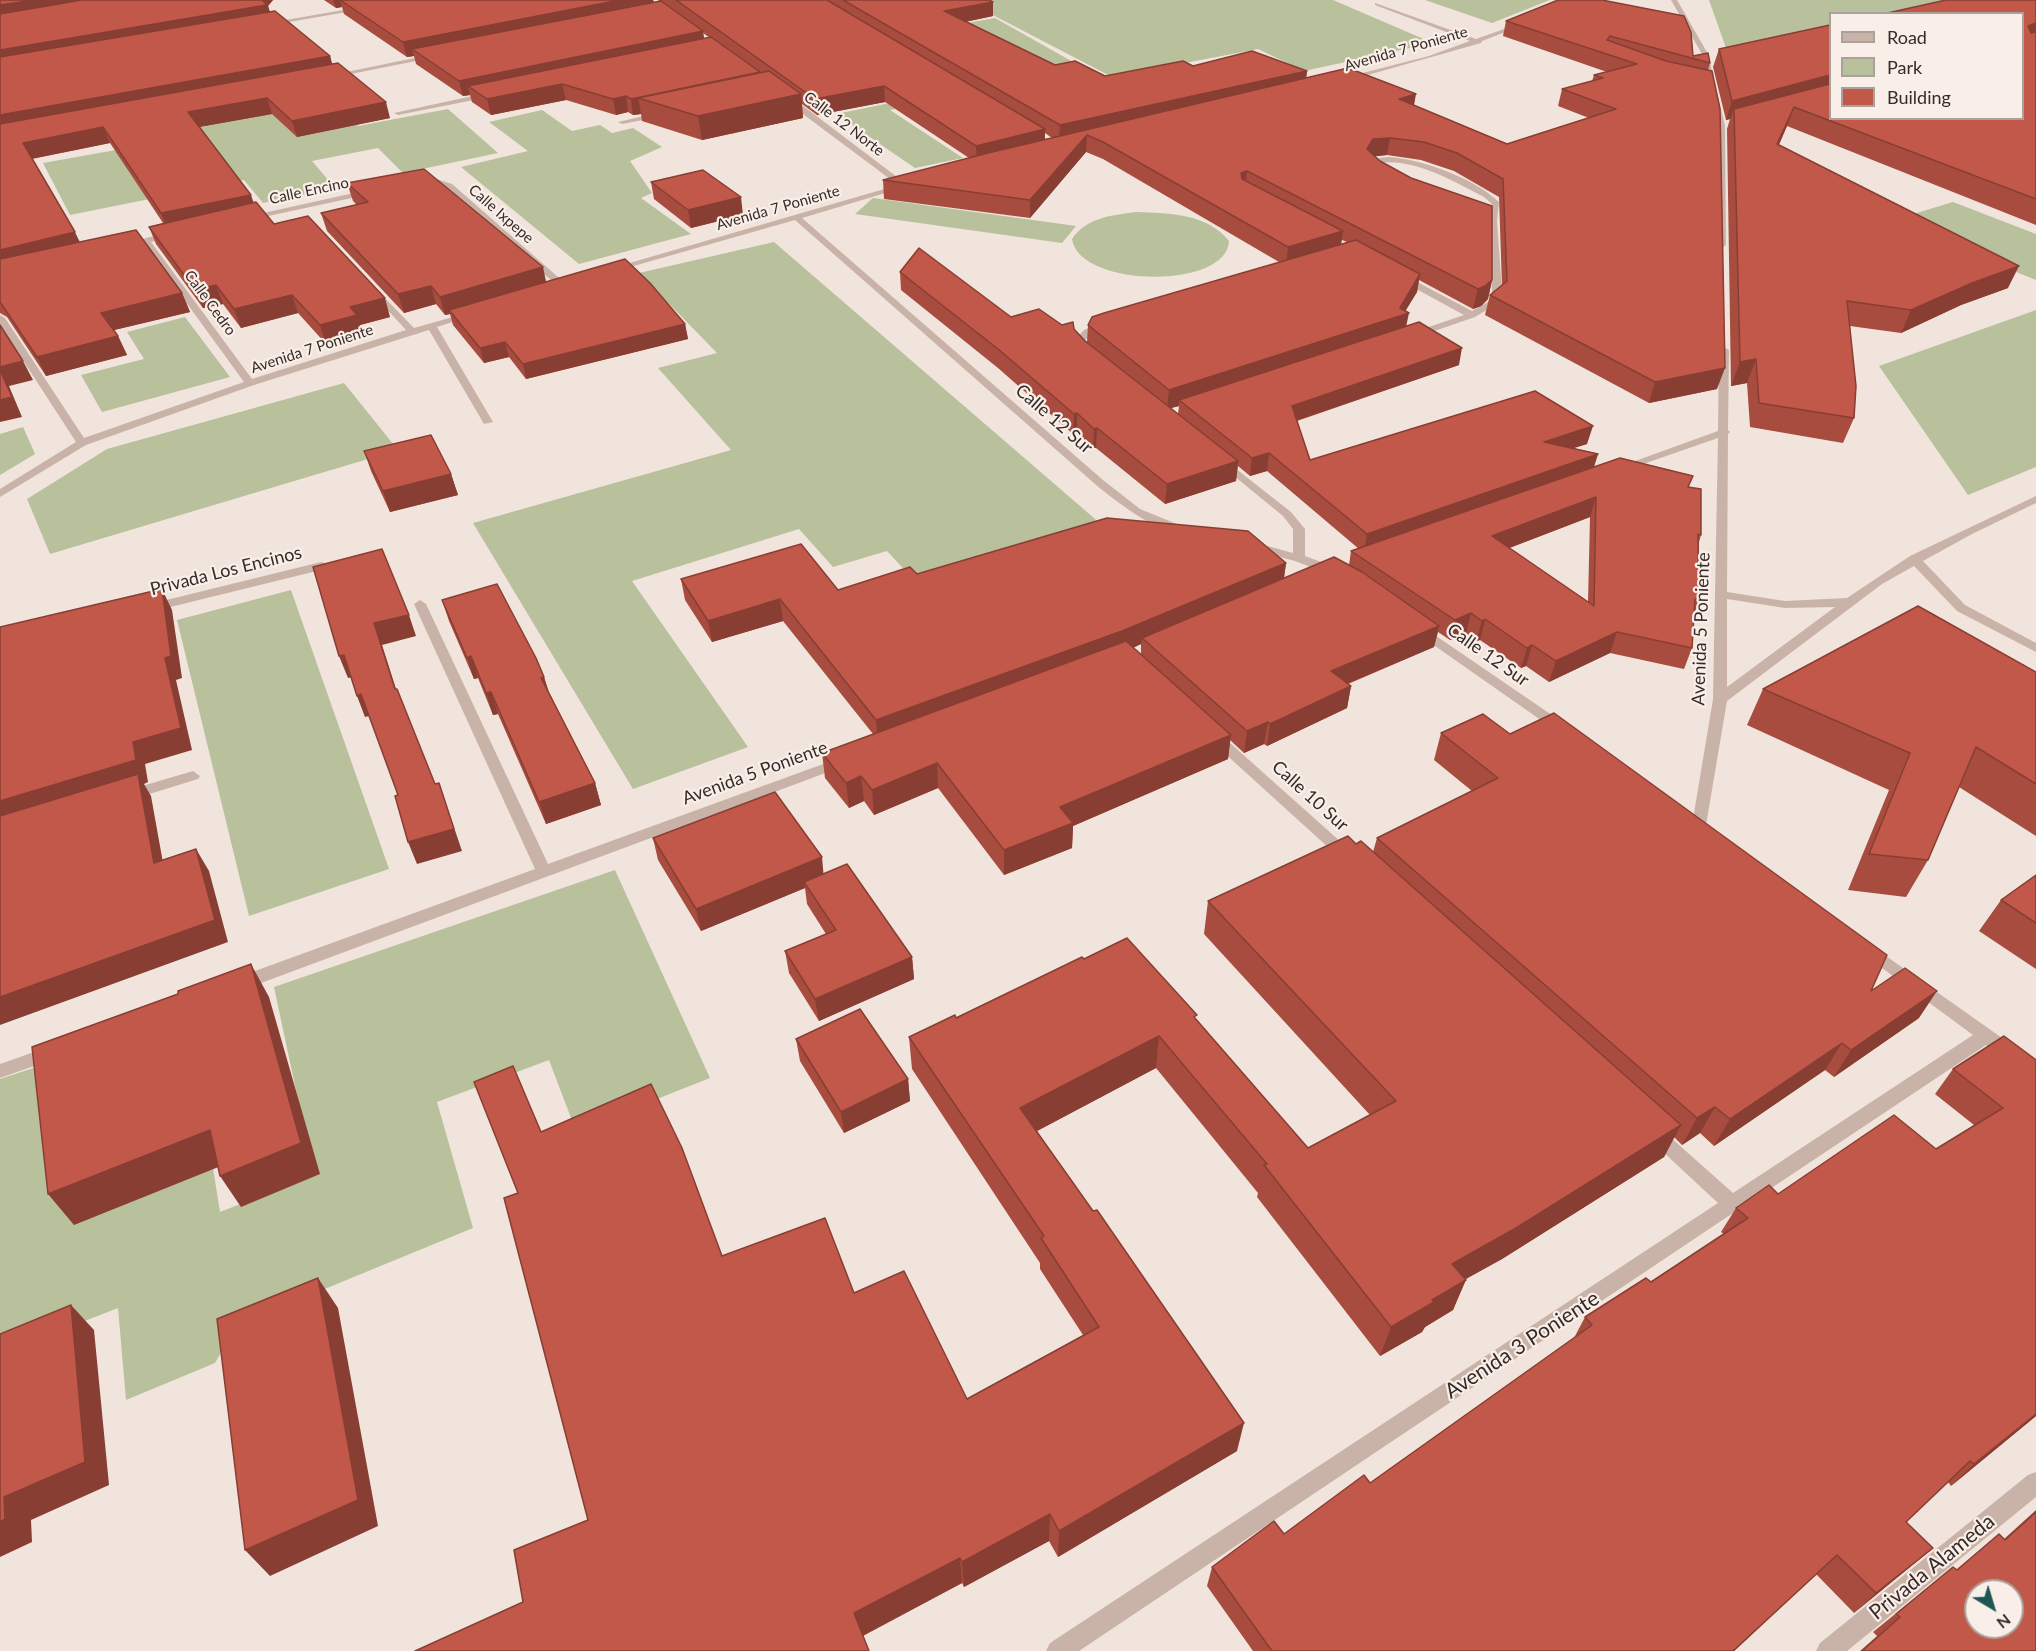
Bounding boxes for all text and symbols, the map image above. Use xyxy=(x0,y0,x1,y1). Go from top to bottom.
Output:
legend xyxy=(1829,12,2024,120)
street label: Avenida 7 Poniente xyxy=(1342,23,1470,75)
text: Road xyxy=(1887,26,1927,48)
text: Park xyxy=(1887,56,1922,78)
text: Building xyxy=(1887,86,1951,108)
street label: Calle 12 Norte xyxy=(800,88,888,160)
street label: Calle Encino xyxy=(268,174,350,208)
street label: Calle Ixpepe xyxy=(465,181,537,247)
street label: Avenida 7 Poniente xyxy=(714,182,842,234)
street label: Calle Cedro xyxy=(180,267,240,339)
street label: Avenida 7 Poniente xyxy=(248,321,376,377)
street label: Calle 12 Sur xyxy=(1011,380,1097,458)
street label: Privada Los Encinos xyxy=(148,542,304,600)
street label: Avenida 5 Poniente xyxy=(1688,552,1714,706)
street label: Calle 12 Sur xyxy=(1443,619,1533,691)
street label: Avenida 5 Poniente xyxy=(679,737,831,809)
street label: Calle 10 Sur xyxy=(1267,756,1353,836)
street label: Avenida 3 Poniente xyxy=(1440,1286,1604,1404)
street label: Privada Alameda xyxy=(1864,1509,2000,1625)
north arrow xyxy=(1964,1579,2024,1639)
text: N xyxy=(1993,1611,2015,1633)

